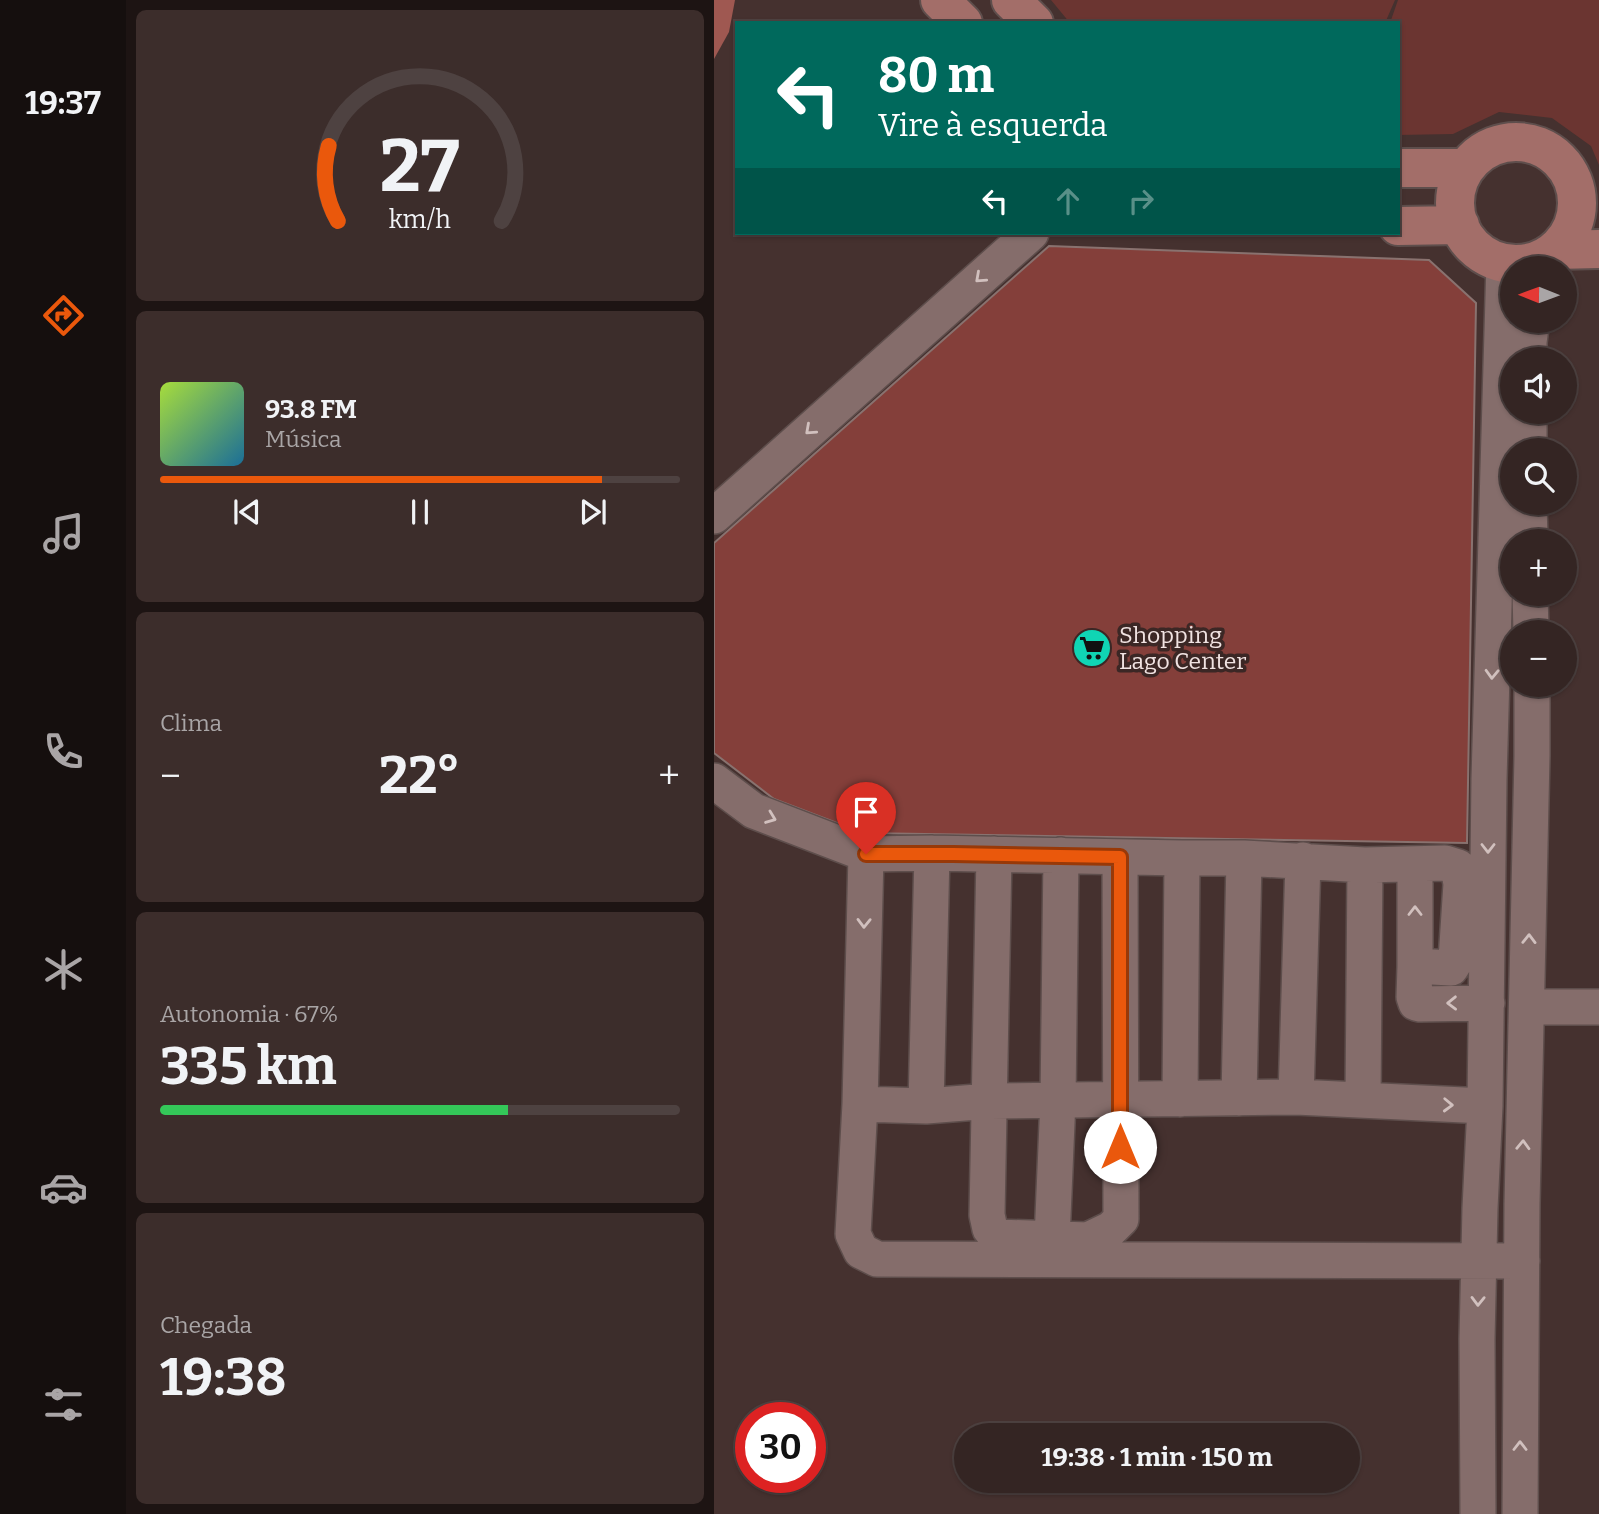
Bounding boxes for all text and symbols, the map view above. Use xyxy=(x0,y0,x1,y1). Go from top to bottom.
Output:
text: 80 m xyxy=(878,46,994,105)
icon: left xyxy=(763,49,854,140)
text: 19:37 xyxy=(25,84,101,122)
text: Vire à esquerda xyxy=(878,106,1108,144)
text: 27 xyxy=(380,124,460,211)
icon: left xyxy=(976,182,1014,220)
icon: ahead xyxy=(1049,182,1087,220)
icon: right xyxy=(1122,182,1160,220)
text: km/h xyxy=(389,205,451,235)
north arrow xyxy=(1500,256,1577,332)
map controls xyxy=(1500,256,1577,697)
one-way arrow xyxy=(975,270,988,282)
icon: directions xyxy=(39,291,88,340)
button: sound xyxy=(1500,347,1577,424)
text: 93.8 FM xyxy=(265,394,357,425)
one-way arrow xyxy=(806,422,819,434)
text: Música xyxy=(265,425,342,453)
button: search xyxy=(1500,438,1577,515)
icon: previous xyxy=(228,493,266,531)
icon: pause xyxy=(401,493,439,531)
icon: next xyxy=(574,493,612,531)
icon: music xyxy=(39,509,88,558)
button: + xyxy=(1500,529,1577,606)
button: − xyxy=(1500,620,1577,697)
place label: Shopping Lago Center xyxy=(1119,621,1246,675)
supermarket icon: Shopping Lago Center xyxy=(1071,627,1113,669)
one-way arrow xyxy=(1484,669,1500,679)
text: Clima xyxy=(160,709,222,737)
icon: phone xyxy=(39,727,88,776)
text: 22° xyxy=(379,744,460,807)
text: − xyxy=(160,753,181,799)
text: + xyxy=(658,753,680,799)
pin xyxy=(836,782,896,854)
icon: arrive xyxy=(847,793,885,831)
one-way arrow xyxy=(765,809,777,823)
one-way arrow xyxy=(1480,843,1496,853)
one-way arrow xyxy=(1407,905,1423,915)
one-way arrow xyxy=(856,918,872,928)
one-way arrow xyxy=(1521,933,1536,944)
icon: climate xyxy=(39,945,88,994)
one-way arrow xyxy=(1446,996,1457,1011)
text: Autonomia · 67% xyxy=(160,1000,338,1028)
text: 335 km xyxy=(160,1035,337,1098)
one-way arrow xyxy=(1443,1097,1454,1112)
position arrow xyxy=(1083,1110,1157,1184)
one-way arrow xyxy=(1516,1139,1531,1150)
icon: car xyxy=(39,1163,88,1212)
one-way arrow xyxy=(1470,1296,1486,1307)
text: Chegada xyxy=(160,1311,252,1339)
text: 19:38 xyxy=(160,1346,287,1409)
icon: filters xyxy=(39,1380,88,1429)
speed limit sign: 30 xyxy=(735,1402,826,1493)
one-way arrow xyxy=(1512,1440,1528,1451)
text: 19:38 · 1 min · 150 m xyxy=(1041,1442,1273,1473)

